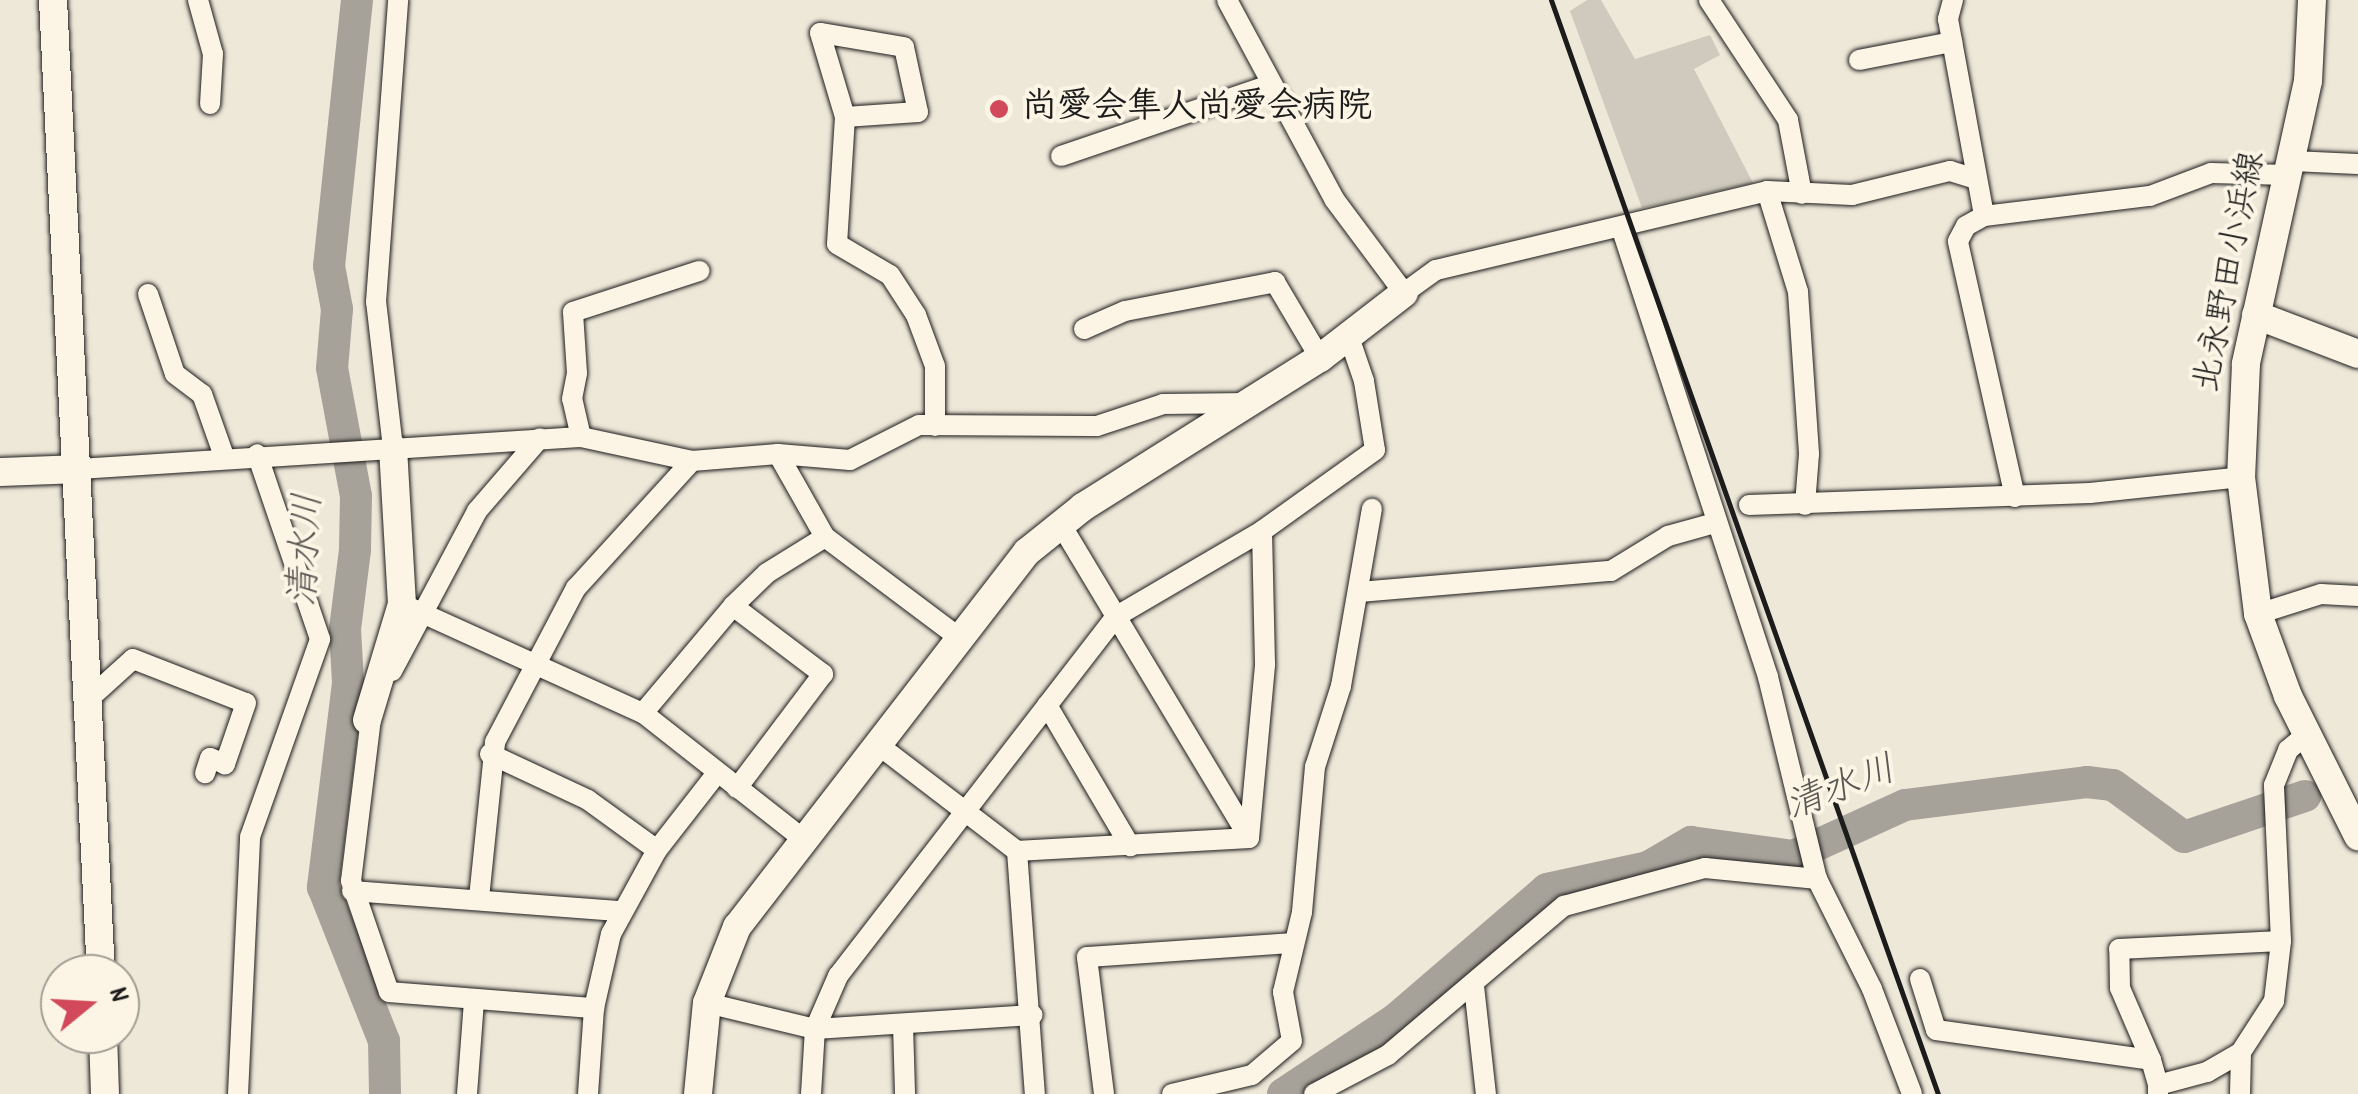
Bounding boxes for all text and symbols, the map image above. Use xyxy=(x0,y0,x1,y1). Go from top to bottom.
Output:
place label: 尚愛会隼人尚愛会病院 xyxy=(1022,88,1372,130)
marker: 尚愛会隼人尚愛会病院 xyxy=(986,96,1012,122)
street label: 北永野田小浜線 xyxy=(2188,148,2276,396)
water label: 清水川 xyxy=(283,492,335,608)
water label: 清水川 xyxy=(1781,749,1903,833)
north arrow xyxy=(40,954,140,1054)
text: N xyxy=(95,983,138,1008)

